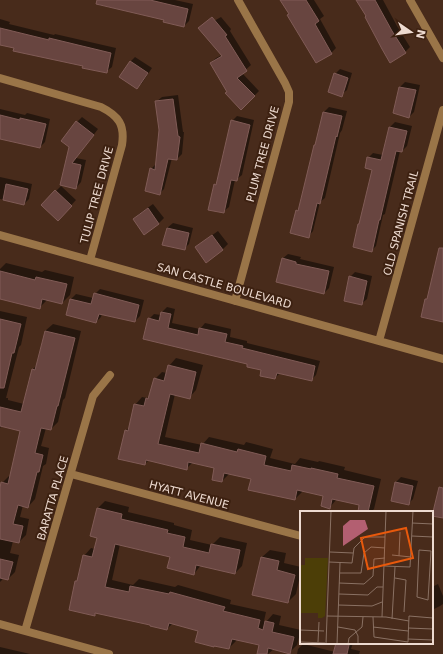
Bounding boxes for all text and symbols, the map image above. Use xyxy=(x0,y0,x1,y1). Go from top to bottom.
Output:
north arrow xyxy=(391,12,431,52)
text: N xyxy=(413,28,428,40)
street label: PLUM TREE DRIVE xyxy=(244,105,282,203)
street label: TULIP TREE DRIVE xyxy=(78,145,116,246)
street label: OLD SPANISH TRAIL xyxy=(381,168,422,277)
street label: SAN CASTLE BOULEVARD xyxy=(155,261,293,311)
street label: BARATTA PLACE xyxy=(35,454,71,542)
street label: HYATT AVENUE xyxy=(148,478,230,512)
inset map xyxy=(300,511,433,644)

